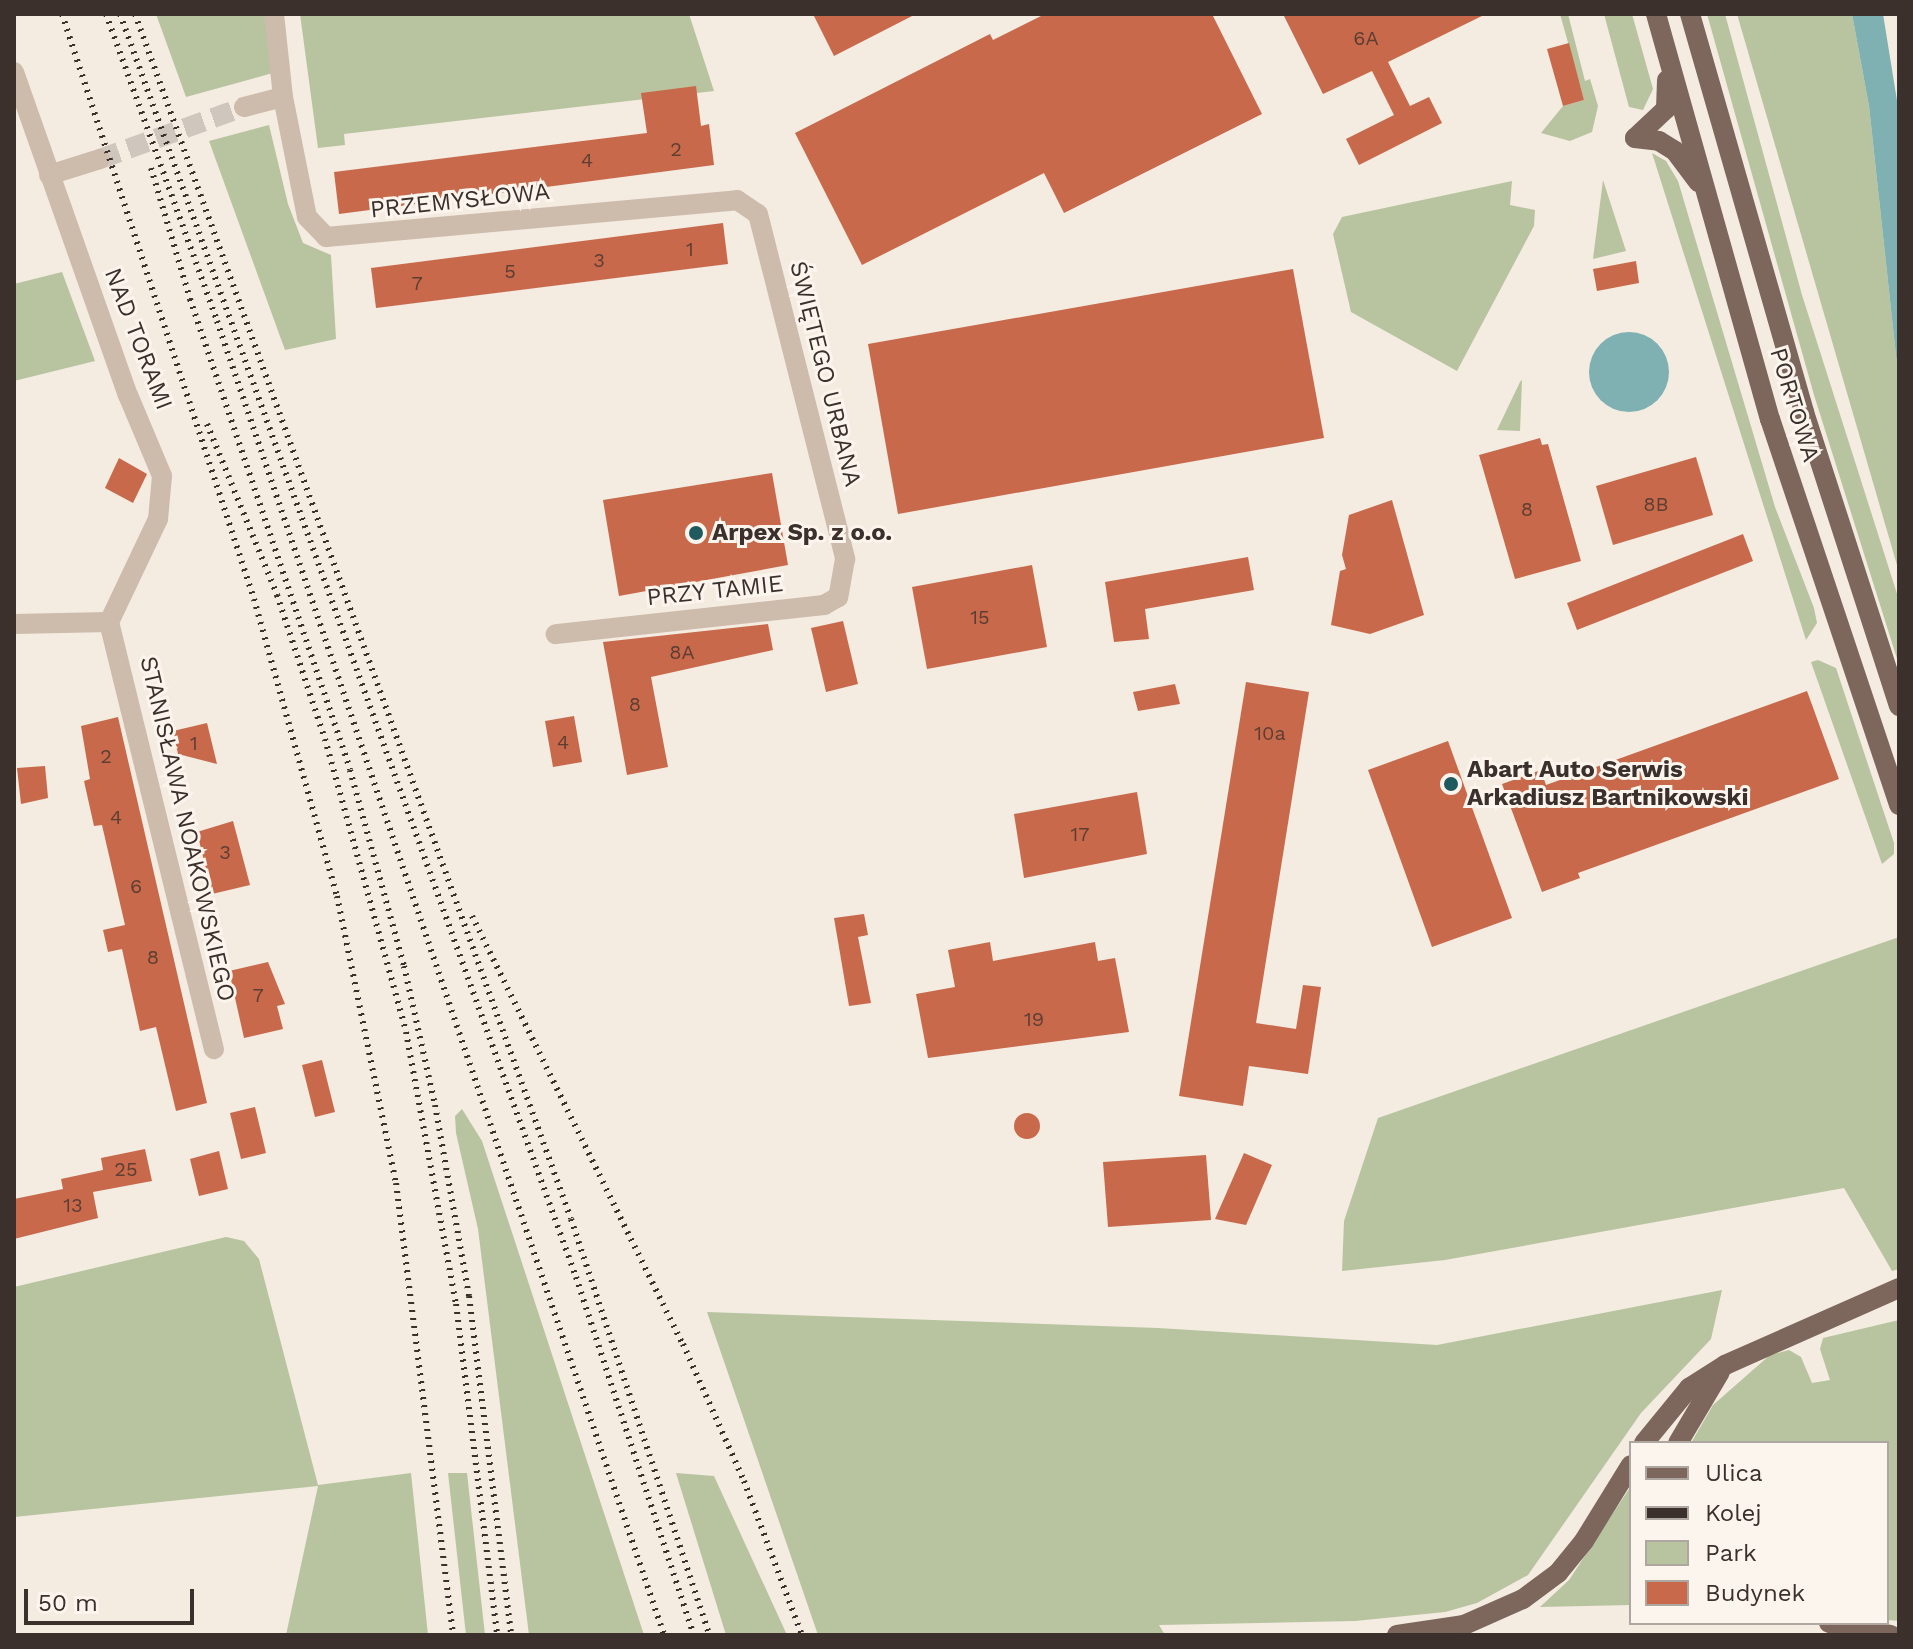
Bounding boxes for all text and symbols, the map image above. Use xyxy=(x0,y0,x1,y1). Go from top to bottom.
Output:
house number: 6A xyxy=(1353,26,1379,50)
house number: 2 xyxy=(670,137,682,161)
house number: 4 xyxy=(581,148,593,172)
street label: PRZEMYSŁOWA xyxy=(369,177,551,225)
house number: 1 xyxy=(686,237,694,261)
house number: 3 xyxy=(593,248,605,272)
street label: ŚWIĘTEGO URBANA xyxy=(783,258,867,490)
house number: 5 xyxy=(504,259,516,283)
street label: NAD TORAMI xyxy=(98,264,178,414)
house number: 7 xyxy=(411,271,423,295)
street label: PORTOWA xyxy=(1763,344,1825,466)
house number: 8B xyxy=(1643,492,1669,516)
house number: 8 xyxy=(1521,497,1533,521)
place label: Arpex Sp. z o.o. xyxy=(712,519,893,547)
marker: Arpex Sp. z o.o. xyxy=(687,524,705,542)
street label: PRZY TAMIE xyxy=(645,569,785,613)
house number: 15 xyxy=(970,605,990,629)
house number: 8A xyxy=(669,640,695,664)
street label: STANISŁAWA NOAKOWSKIEGO xyxy=(133,653,241,1005)
house number: 8 xyxy=(629,692,641,716)
house number: 10a xyxy=(1254,721,1286,745)
house number: 4 xyxy=(557,730,569,754)
house number: 1 xyxy=(190,731,198,755)
house number: 2 xyxy=(100,744,112,768)
place label: Abart Auto Serwis Arkadiusz Bartnikowski xyxy=(1467,756,1748,812)
marker: Abart Auto Serwis Arkadiusz Bartnikowski xyxy=(1442,775,1460,793)
house number: 4 xyxy=(110,805,122,829)
house number: 17 xyxy=(1070,822,1090,846)
house number: 3 xyxy=(219,840,231,864)
house number: 6 xyxy=(130,874,142,898)
house number: 8 xyxy=(147,945,159,969)
house number: 7 xyxy=(252,983,264,1007)
house number: 19 xyxy=(1024,1007,1044,1031)
house number: 25 xyxy=(114,1157,138,1181)
house number: 13 xyxy=(63,1193,83,1217)
legend xyxy=(1629,1441,1889,1625)
text: Ulica xyxy=(1705,1459,1763,1487)
text: Kolej xyxy=(1705,1499,1762,1527)
text: Park xyxy=(1705,1539,1757,1567)
scale bar xyxy=(28,1573,198,1623)
text: Budynek xyxy=(1705,1579,1805,1607)
text: 50 m xyxy=(38,1589,98,1617)

